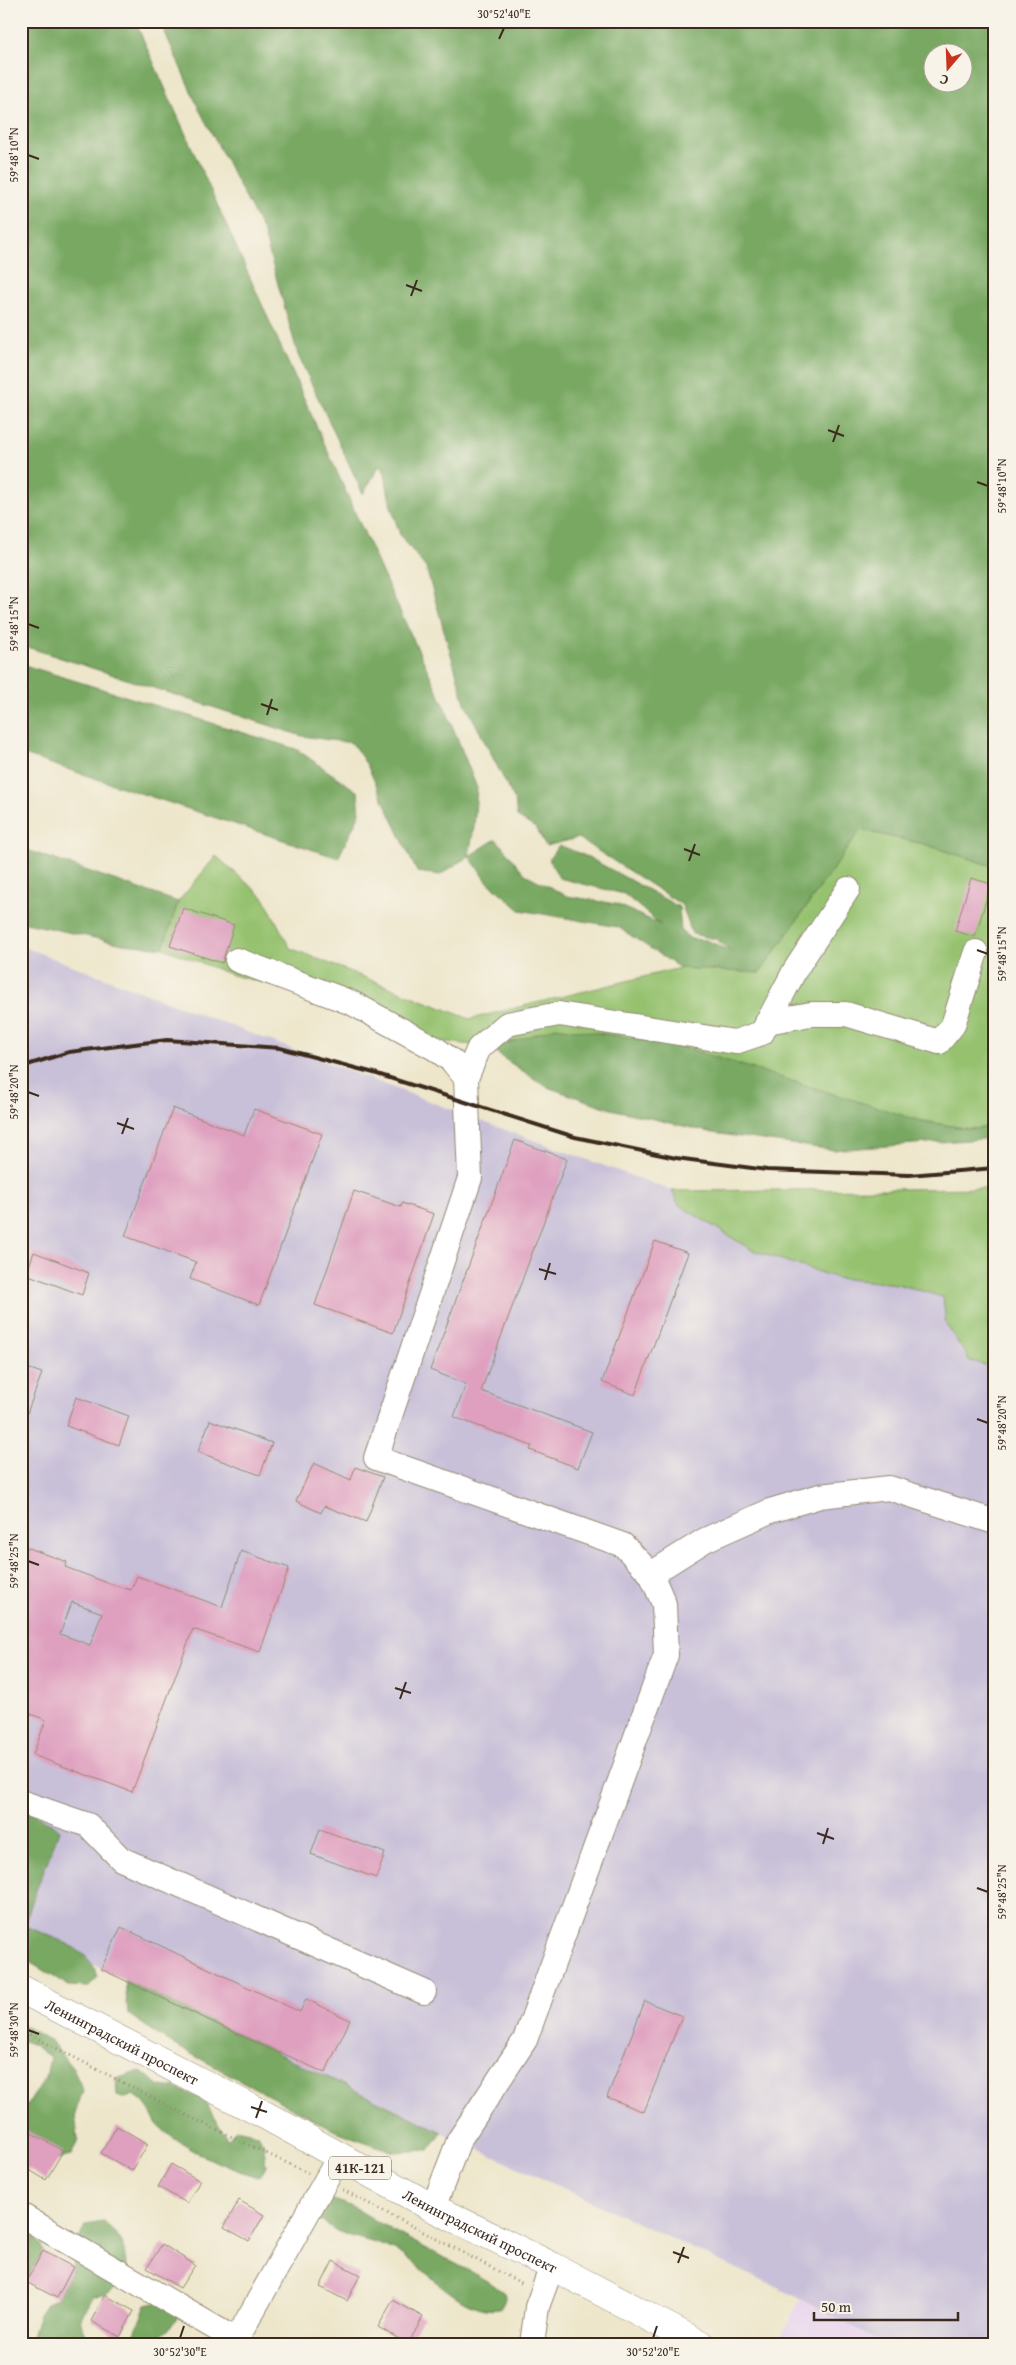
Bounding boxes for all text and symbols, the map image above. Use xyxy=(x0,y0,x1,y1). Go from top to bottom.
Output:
text: 30°52'40"E xyxy=(477,5,531,22)
north arrow xyxy=(924,42,974,92)
text: С xyxy=(937,70,951,91)
text: 59°48'10"N xyxy=(5,127,22,183)
text: 59°48'10"N xyxy=(993,458,1010,514)
text: 59°48'15"N xyxy=(5,596,22,652)
text: 59°48'15"N xyxy=(993,926,1010,982)
text: 59°48'20"N xyxy=(5,1064,22,1120)
text: 59°48'20"N xyxy=(993,1395,1010,1451)
text: 59°48'25"N xyxy=(5,1533,22,1589)
text: 59°48'25"N xyxy=(993,1864,1010,1920)
street label: Ленинградский проспект xyxy=(42,1993,203,2090)
text: 59°48'30"N xyxy=(5,2002,22,2058)
road number: 41К-121 xyxy=(329,2156,391,2180)
street label: Ленинградский проспект xyxy=(399,2183,562,2278)
scale bar xyxy=(814,2290,957,2322)
text: 50 m xyxy=(821,2296,852,2317)
text: 30°52'30"E xyxy=(153,2343,207,2360)
text: 30°52'20"E xyxy=(626,2343,680,2360)

